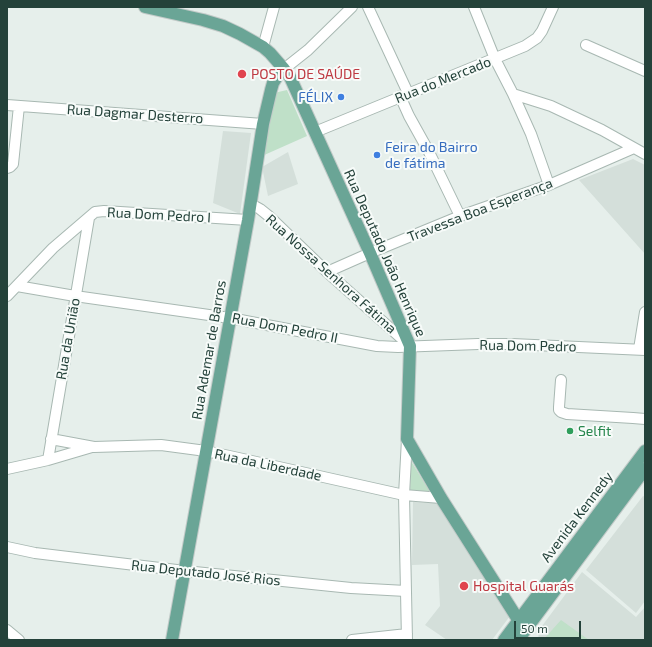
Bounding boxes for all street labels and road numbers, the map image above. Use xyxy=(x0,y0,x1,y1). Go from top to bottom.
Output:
street label: Rua do Mercado xyxy=(392,53,494,107)
street label: Rua Dagmar Desterro xyxy=(66,101,204,127)
street label: Rua Deputado João Henrique xyxy=(340,167,430,339)
street label: Travessa Boa Esperança xyxy=(405,175,555,245)
street label: Rua Dom Pedro I xyxy=(107,204,211,226)
street label: Rua Nossa Senhora Fátima xyxy=(262,211,400,337)
street label: Rua Ademar de Barros xyxy=(188,279,230,421)
street label: Rua da União xyxy=(53,297,83,381)
street label: Rua Dom Pedro II xyxy=(231,309,339,347)
street label: Rua Dom Pedro xyxy=(479,337,577,355)
street label: Rua da Liberdade xyxy=(213,445,323,485)
street label: Avenida Kennedy xyxy=(538,469,616,565)
street label: Rua Deputado José Rios xyxy=(130,557,282,589)

